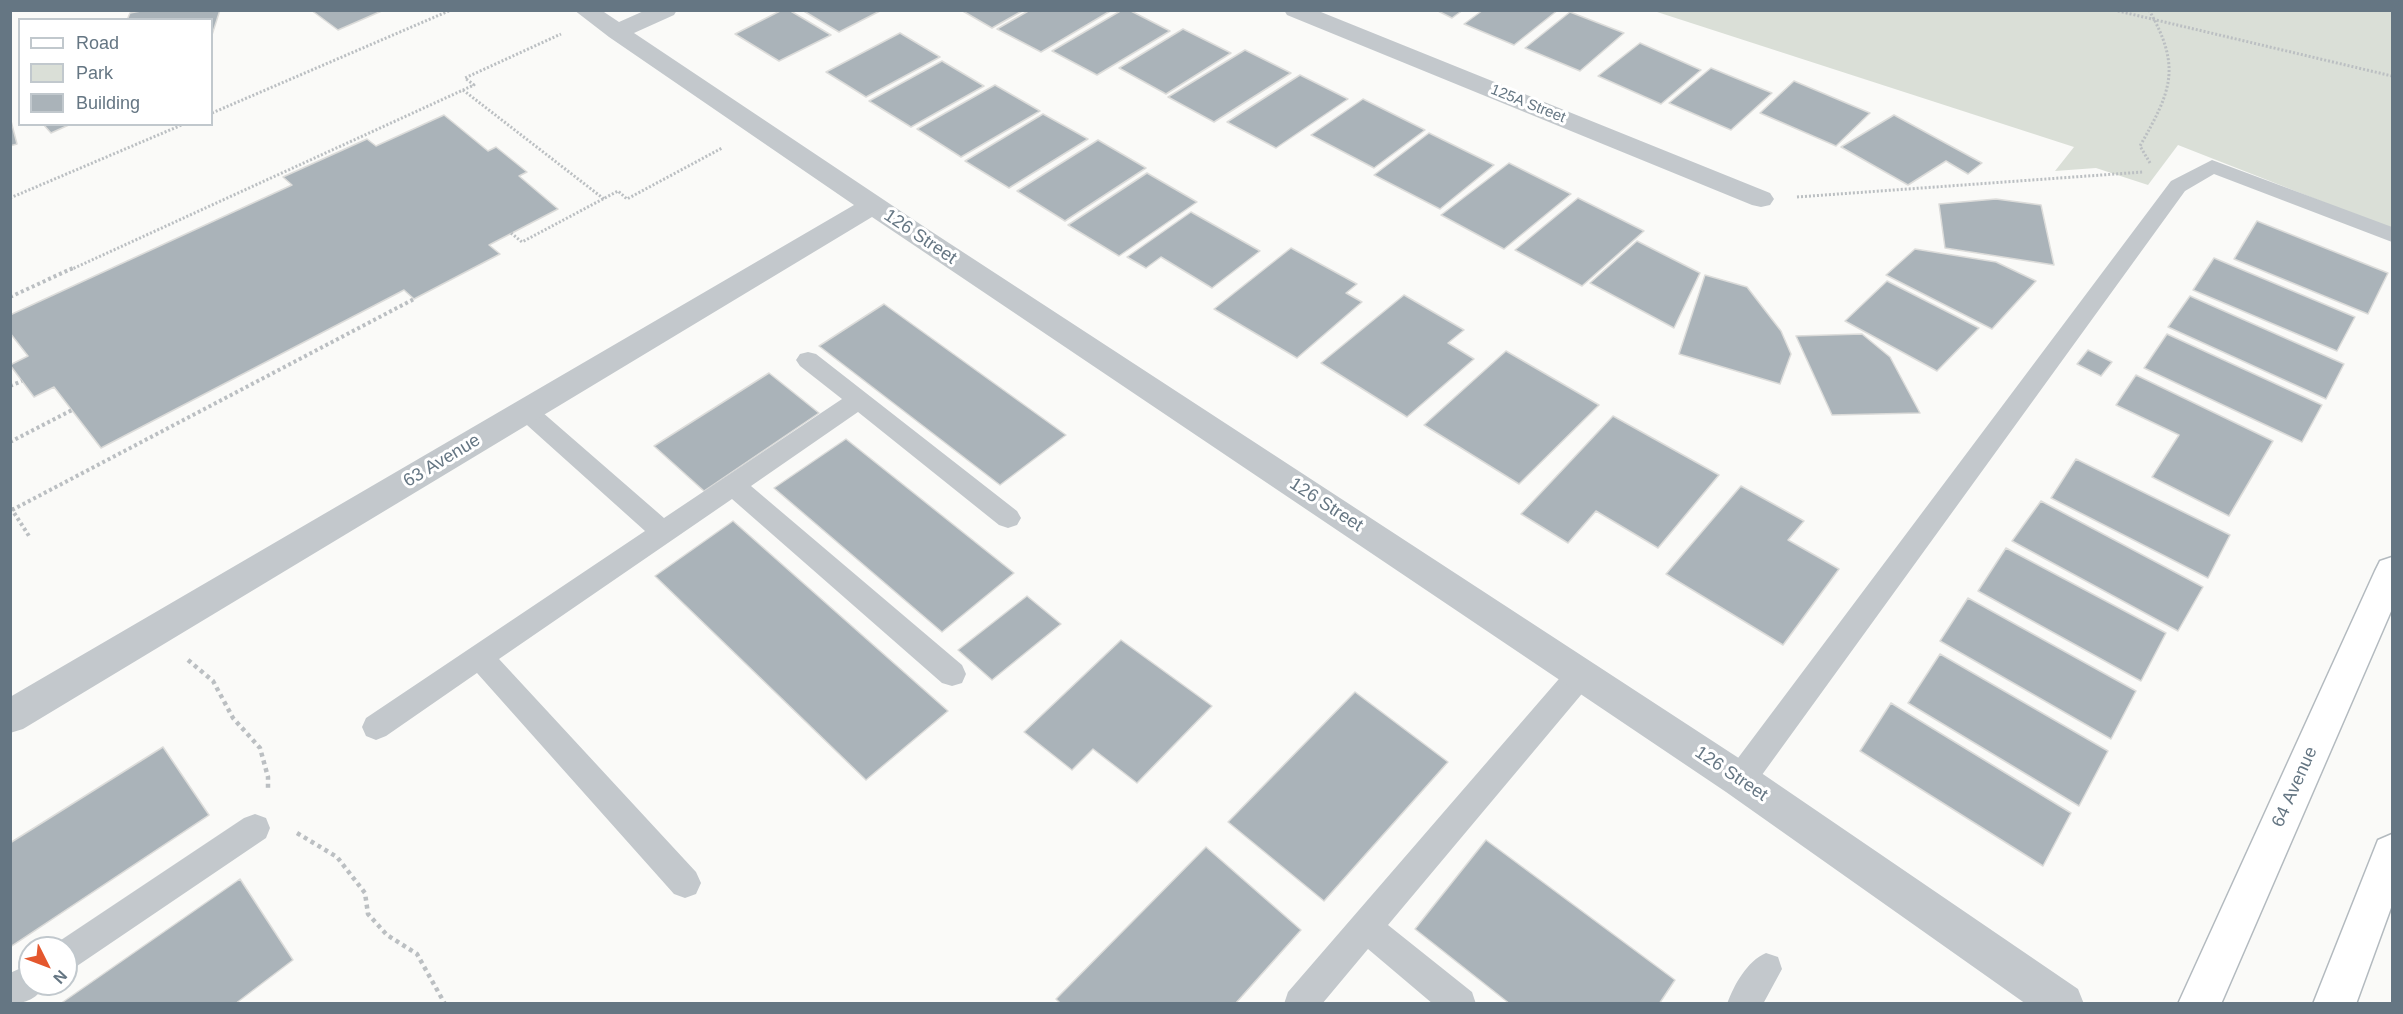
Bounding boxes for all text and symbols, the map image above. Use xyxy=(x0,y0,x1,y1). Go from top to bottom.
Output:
legend xyxy=(18,18,213,126)
text: Road xyxy=(76,33,119,53)
text: Park xyxy=(76,63,113,83)
street label: 125A Street xyxy=(1488,81,1568,127)
text: Building xyxy=(76,93,140,113)
street label: 126 Street xyxy=(880,205,960,269)
street label: 63 Avenue xyxy=(400,430,484,492)
street label: 126 Street xyxy=(1285,473,1367,537)
street label: 126 Street xyxy=(1691,742,1771,806)
street label: 64 Avenue xyxy=(2268,743,2322,831)
north arrow xyxy=(18,936,78,996)
text: N xyxy=(50,967,70,987)

